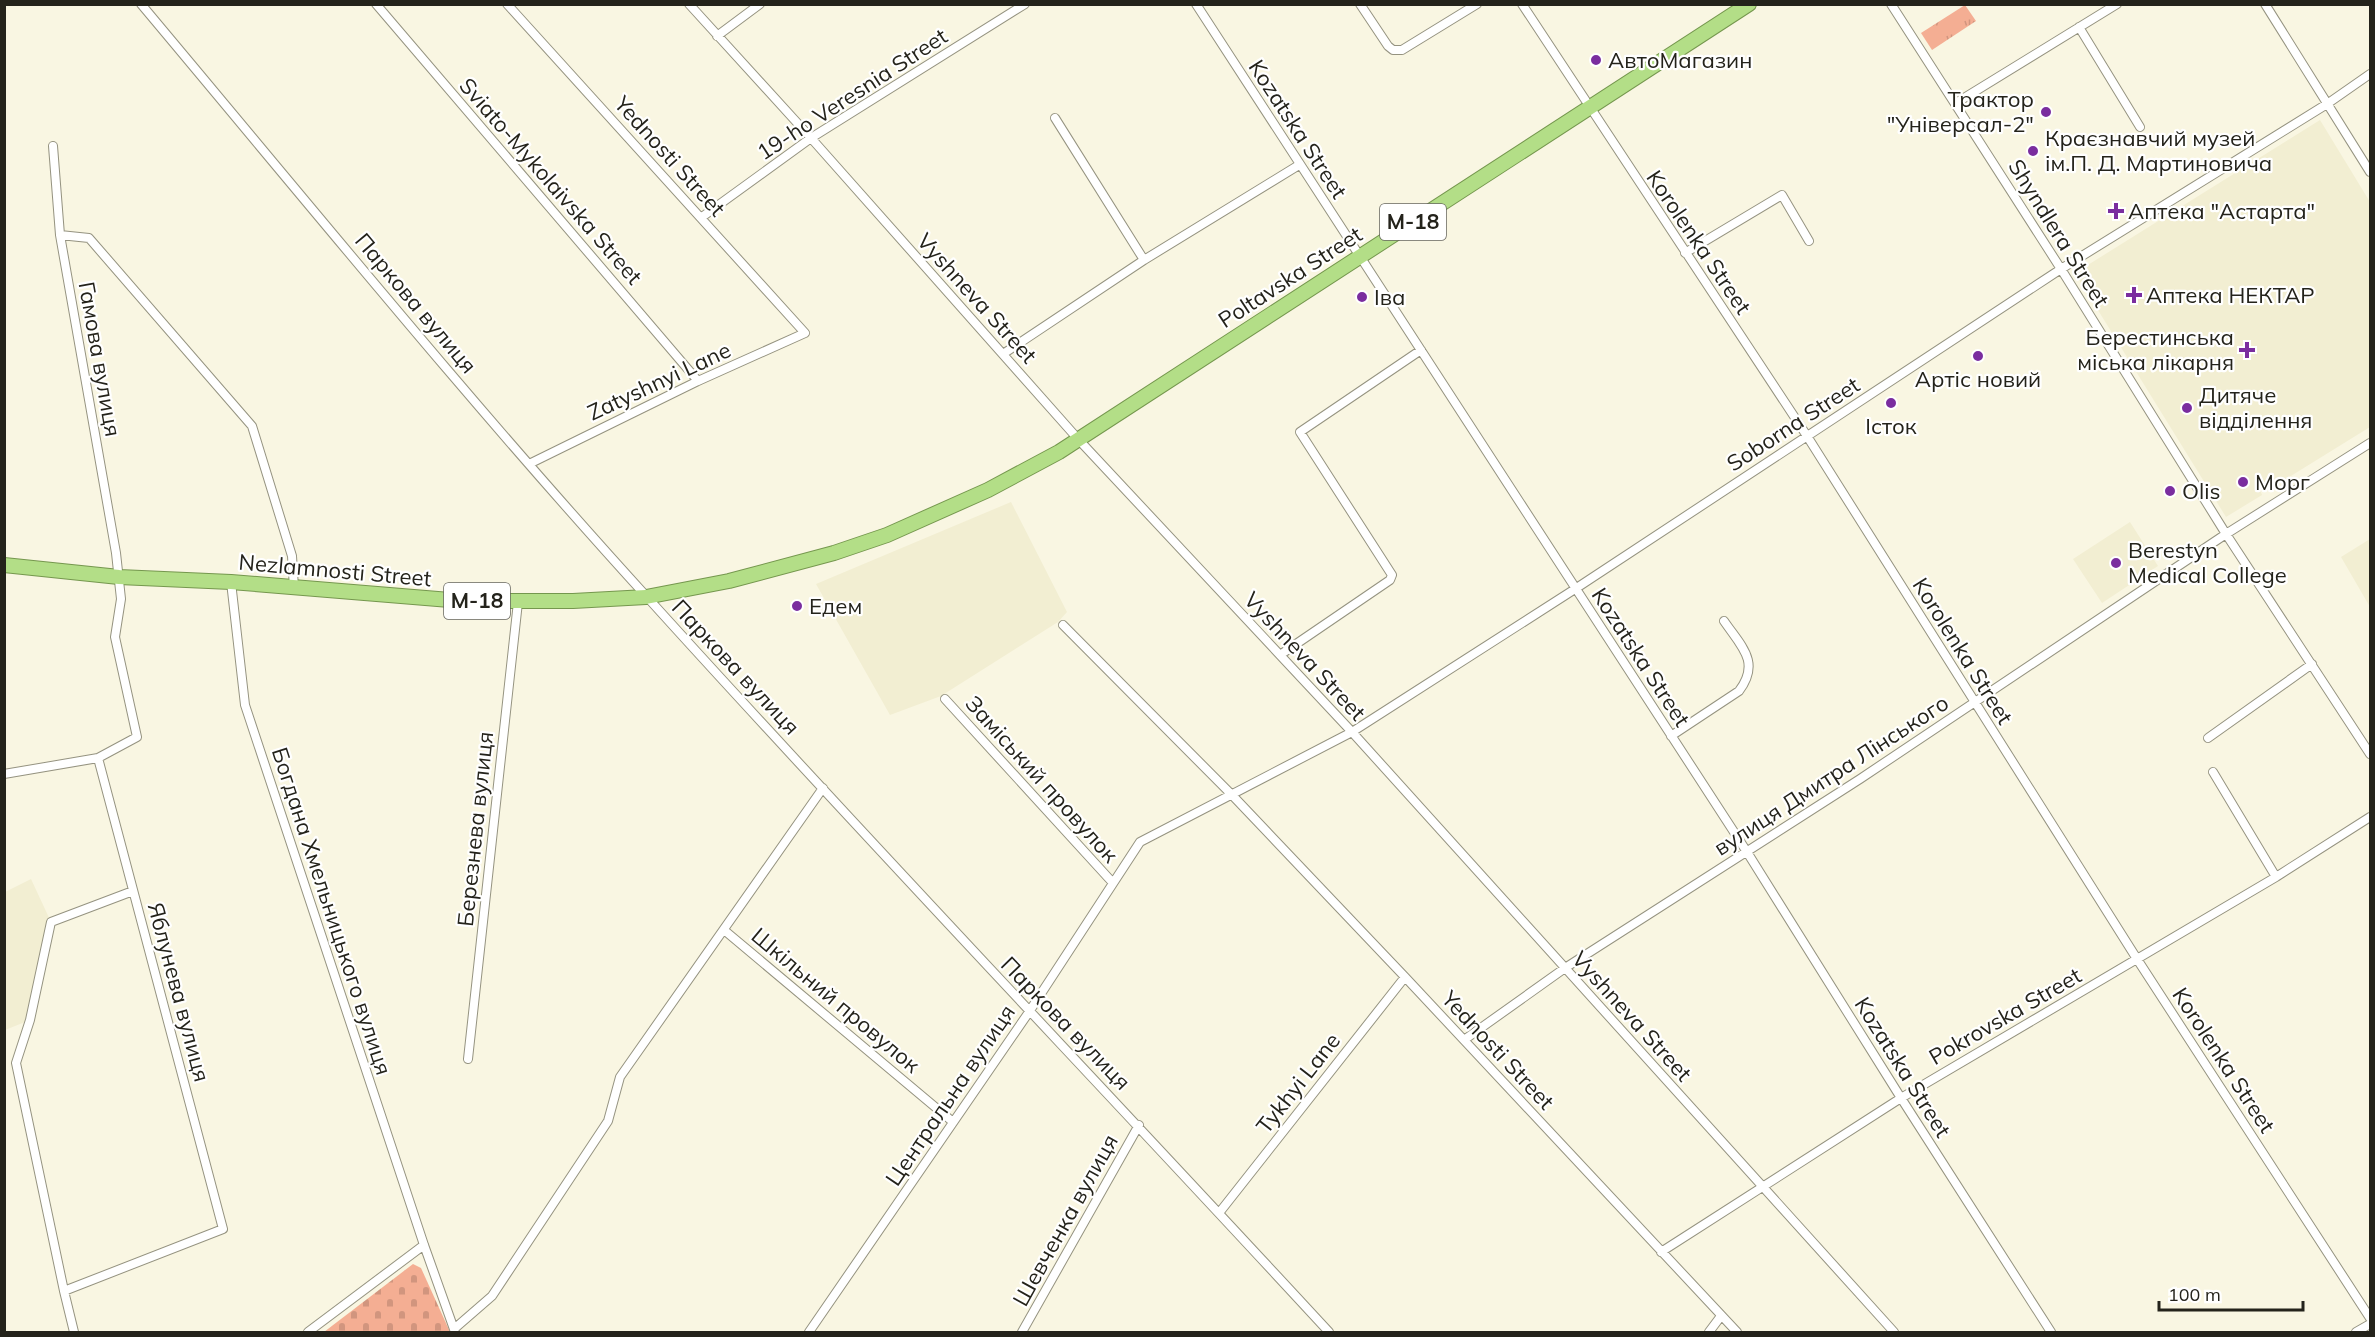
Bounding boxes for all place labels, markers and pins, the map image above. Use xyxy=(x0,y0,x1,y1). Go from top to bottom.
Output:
place label: АвтоМагазин xyxy=(1608,46,1752,74)
marker: АвтоМагазин xyxy=(1589,53,1603,67)
place label: Трактор "Універсал-2" xyxy=(1887,85,2034,138)
marker: Трактор "Універсал-2" xyxy=(2039,105,2053,119)
place label: Краєзнавчий музей ім.П. Д. Мартиновича xyxy=(2045,124,2272,177)
marker: Краєзнавчий музей ім.П. Д. Мартиновича xyxy=(2026,144,2040,158)
place label: Аптека "Астарта" xyxy=(2128,197,2315,225)
marker: Аптека "Астарта" xyxy=(2109,204,2123,218)
place label: Аптека НЕКТАР xyxy=(2146,281,2315,309)
place label: Іва xyxy=(1374,283,1405,311)
marker: Аптека НЕКТАР xyxy=(2127,288,2141,302)
marker: Іва xyxy=(1355,290,1369,304)
place label: Берестинська міська лікарня xyxy=(2077,323,2234,376)
marker: Берестинська міська лікарня xyxy=(2238,341,2256,359)
marker: Артіс новий xyxy=(1971,349,1985,363)
place label: Артіс новий xyxy=(1915,365,2041,393)
place label: Дитяче відділення xyxy=(2199,381,2312,434)
marker: Істок xyxy=(1884,396,1898,410)
marker: Дитяче відділення xyxy=(2180,401,2194,415)
place label: Істок xyxy=(1865,412,1917,440)
place label: Морг xyxy=(2255,468,2310,496)
marker: Морг xyxy=(2236,475,2250,489)
place label: Olis xyxy=(2182,477,2220,505)
marker: Olis xyxy=(2163,484,2177,498)
place label: Berestyn Medical College xyxy=(2128,536,2287,589)
marker: Berestyn Medical College xyxy=(2109,556,2123,570)
place label: Едем xyxy=(809,592,862,620)
marker: Едем xyxy=(790,599,804,613)

